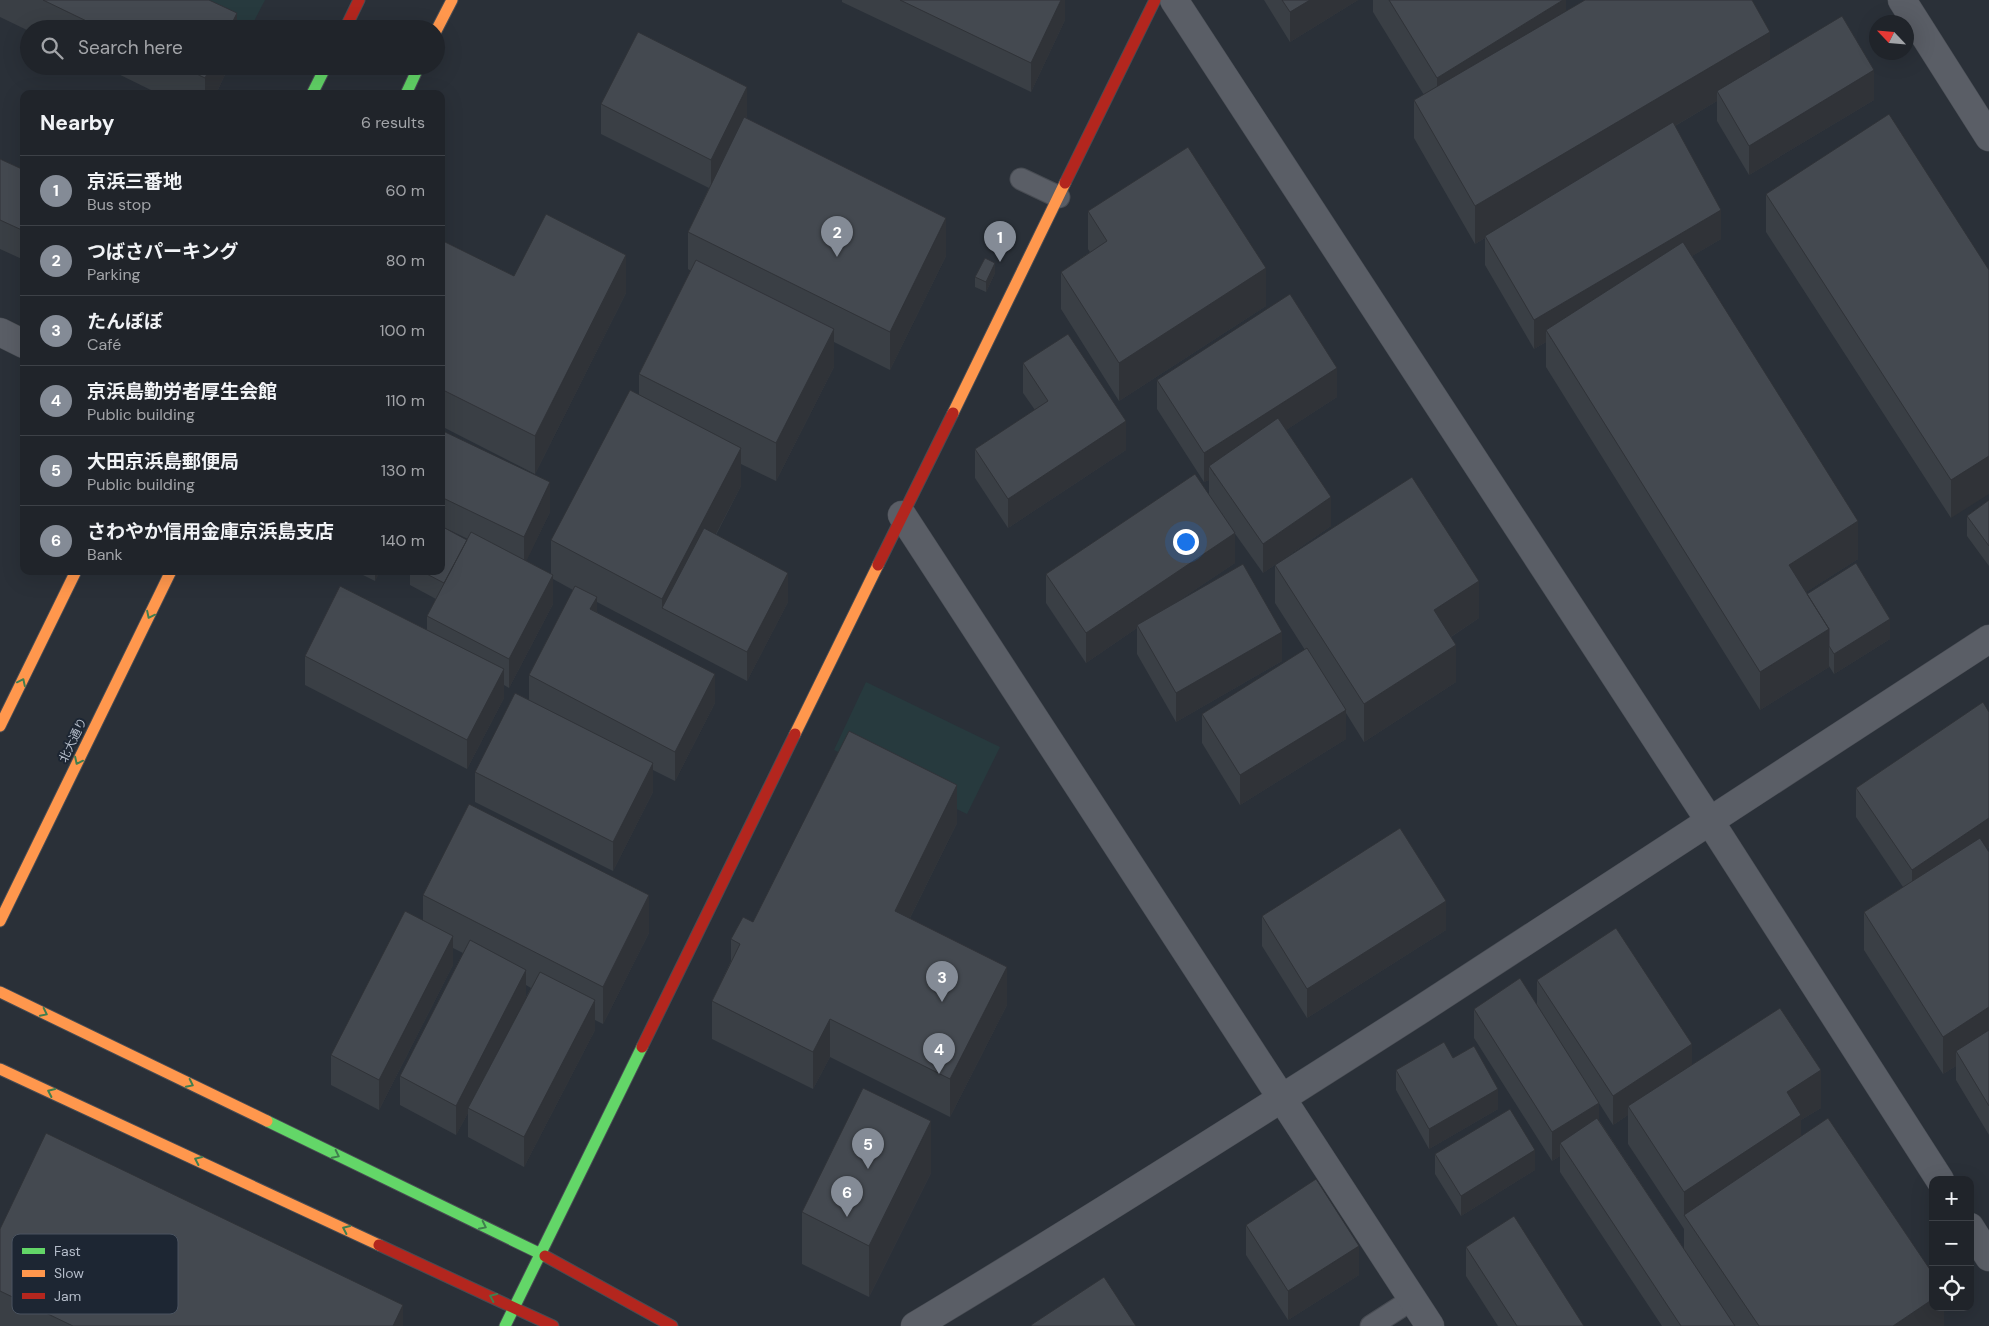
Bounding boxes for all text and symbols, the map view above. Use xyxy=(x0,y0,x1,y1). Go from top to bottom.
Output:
north arrow xyxy=(1869,15,1914,60)
search box xyxy=(20,20,445,75)
icon: search xyxy=(38,34,66,62)
text: Search here xyxy=(78,35,183,60)
text: Nearby xyxy=(40,109,114,137)
text: 6 results xyxy=(361,112,425,133)
text: 京浜三番地 xyxy=(87,169,182,194)
text: 1 xyxy=(53,180,59,201)
text: 60 m xyxy=(385,180,425,201)
text: Bus stop xyxy=(87,194,151,215)
pin: 2 xyxy=(821,216,853,257)
pin: 1 xyxy=(984,221,1016,262)
text: つばさパーキング xyxy=(87,239,238,264)
text: 2 xyxy=(51,250,61,271)
text: 80 m xyxy=(386,250,425,271)
text: Parking xyxy=(87,264,141,285)
text: たんぽぽ xyxy=(87,309,163,334)
text: 3 xyxy=(51,320,61,341)
text: 100 m xyxy=(380,320,425,341)
text: Café xyxy=(87,334,121,355)
text: 京浜島勤労者厚生会館 xyxy=(87,379,277,404)
text: 4 xyxy=(51,390,61,411)
text: 110 m xyxy=(386,390,425,411)
text: Public building xyxy=(87,404,195,425)
text: 大田京浜島郵便局 xyxy=(87,449,239,474)
text: 5 xyxy=(51,460,61,481)
text: 130 m xyxy=(381,460,425,481)
text: Public building xyxy=(87,474,195,495)
text: さわやか信用金庫京浜島支店 xyxy=(87,519,334,544)
your location xyxy=(1173,529,1199,555)
text: 6 xyxy=(51,530,61,551)
text: 140 m xyxy=(381,530,425,551)
text: Bank xyxy=(87,544,123,565)
one-way arrow xyxy=(146,610,156,619)
one-way arrow xyxy=(15,678,26,687)
street label: 北大通り xyxy=(55,715,91,765)
one-way arrow xyxy=(74,756,85,765)
pin: 3 xyxy=(926,961,958,1002)
one-way arrow xyxy=(39,1007,48,1018)
pin: 4 xyxy=(923,1033,955,1074)
one-way arrow xyxy=(185,1078,194,1088)
one-way arrow xyxy=(47,1088,56,1098)
pin: 5 xyxy=(852,1128,884,1169)
one-way arrow xyxy=(331,1149,340,1159)
one-way arrow xyxy=(194,1156,203,1167)
pin: 6 xyxy=(831,1176,863,1217)
map controls xyxy=(1929,1176,1974,1311)
button: + xyxy=(1929,1176,1974,1221)
one-way arrow xyxy=(478,1219,487,1230)
button: − xyxy=(1929,1221,1974,1266)
one-way arrow xyxy=(342,1224,351,1235)
legend xyxy=(12,1234,178,1314)
text: Fast xyxy=(54,1242,81,1260)
text: Slow xyxy=(54,1264,84,1282)
button: locate xyxy=(1929,1266,1974,1311)
text: Jam xyxy=(54,1287,81,1305)
one-way arrow xyxy=(489,1293,498,1303)

